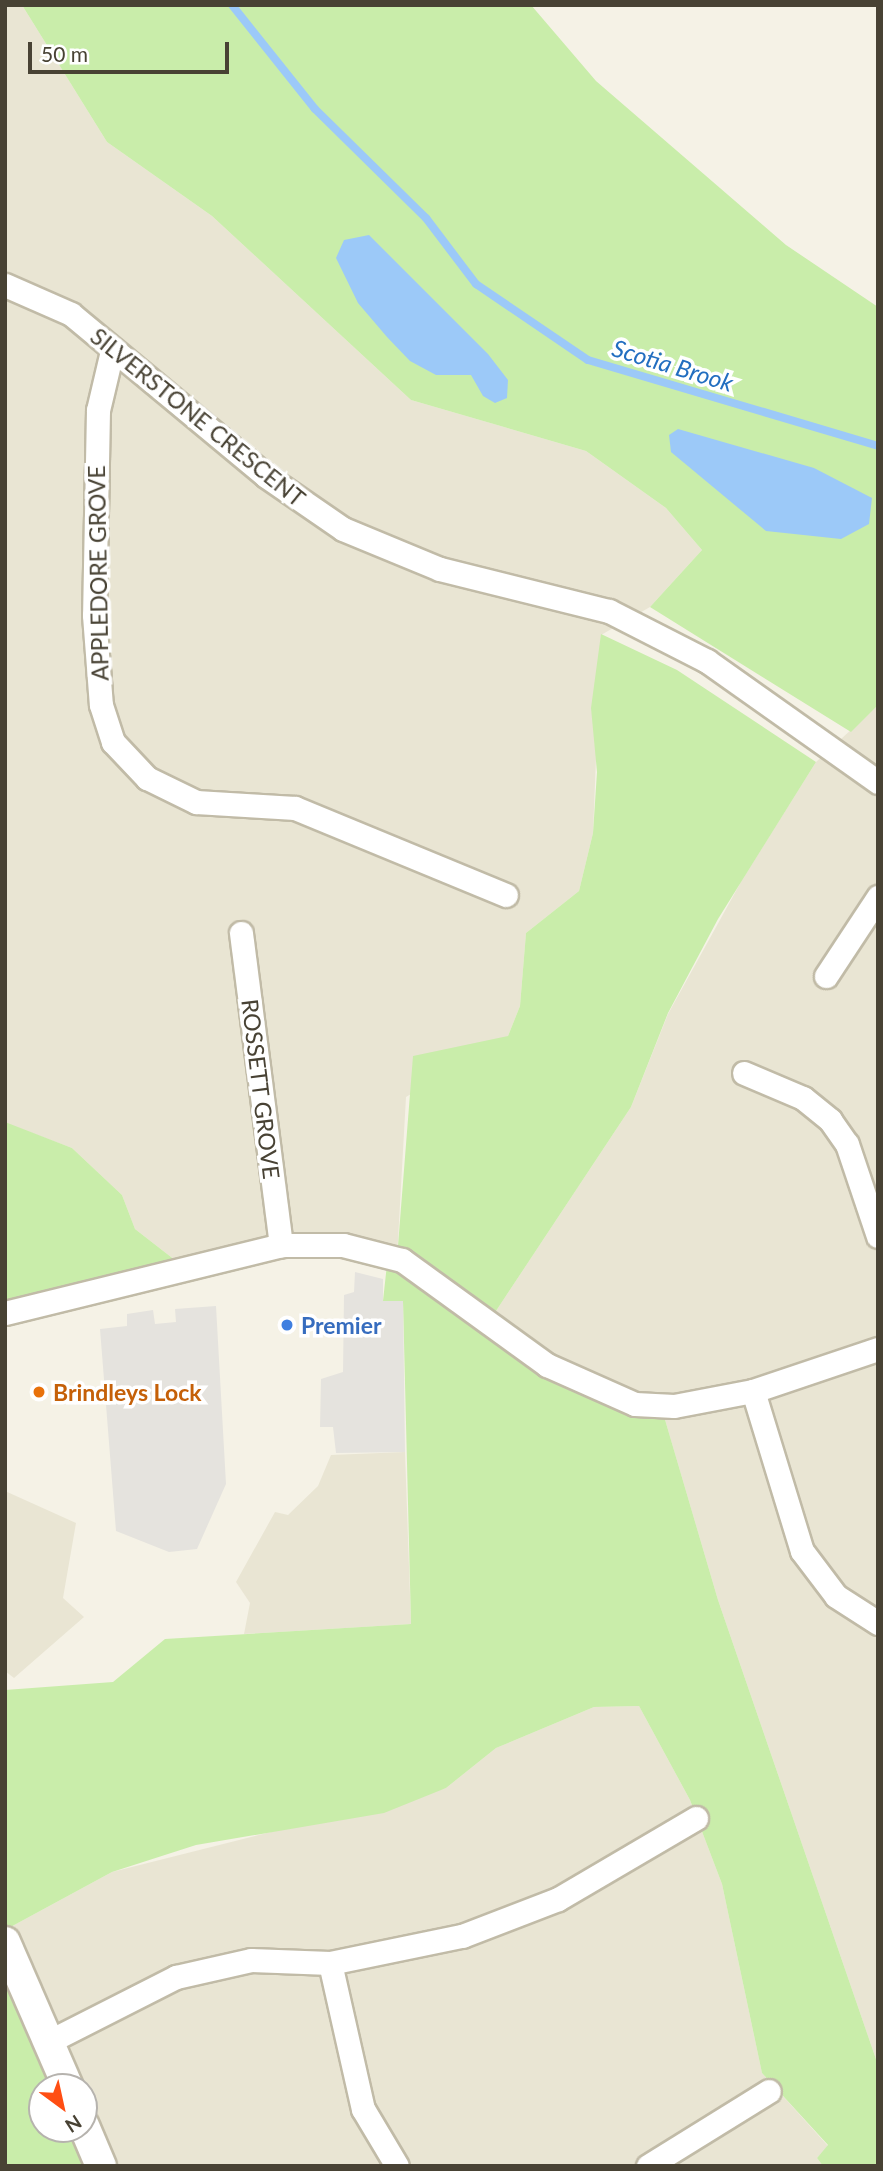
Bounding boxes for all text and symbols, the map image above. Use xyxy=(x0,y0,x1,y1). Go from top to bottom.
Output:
scale bar xyxy=(32,28,233,72)
text: 50 m xyxy=(41,41,88,66)
street label: SILVERSTONE CRESCENT xyxy=(85,322,311,512)
water label: Scotia Brook xyxy=(609,333,737,397)
street label: APPLEDORE GROVE xyxy=(82,465,114,681)
street label: ROSSETT GROVE xyxy=(236,997,286,1181)
place label: Premier xyxy=(301,1311,382,1339)
marker: Premier xyxy=(279,1317,295,1333)
place label: Brindleys Lock xyxy=(53,1378,202,1406)
marker: Brindleys Lock xyxy=(31,1384,47,1400)
north arrow xyxy=(28,2073,98,2143)
text: N xyxy=(61,2111,86,2138)

